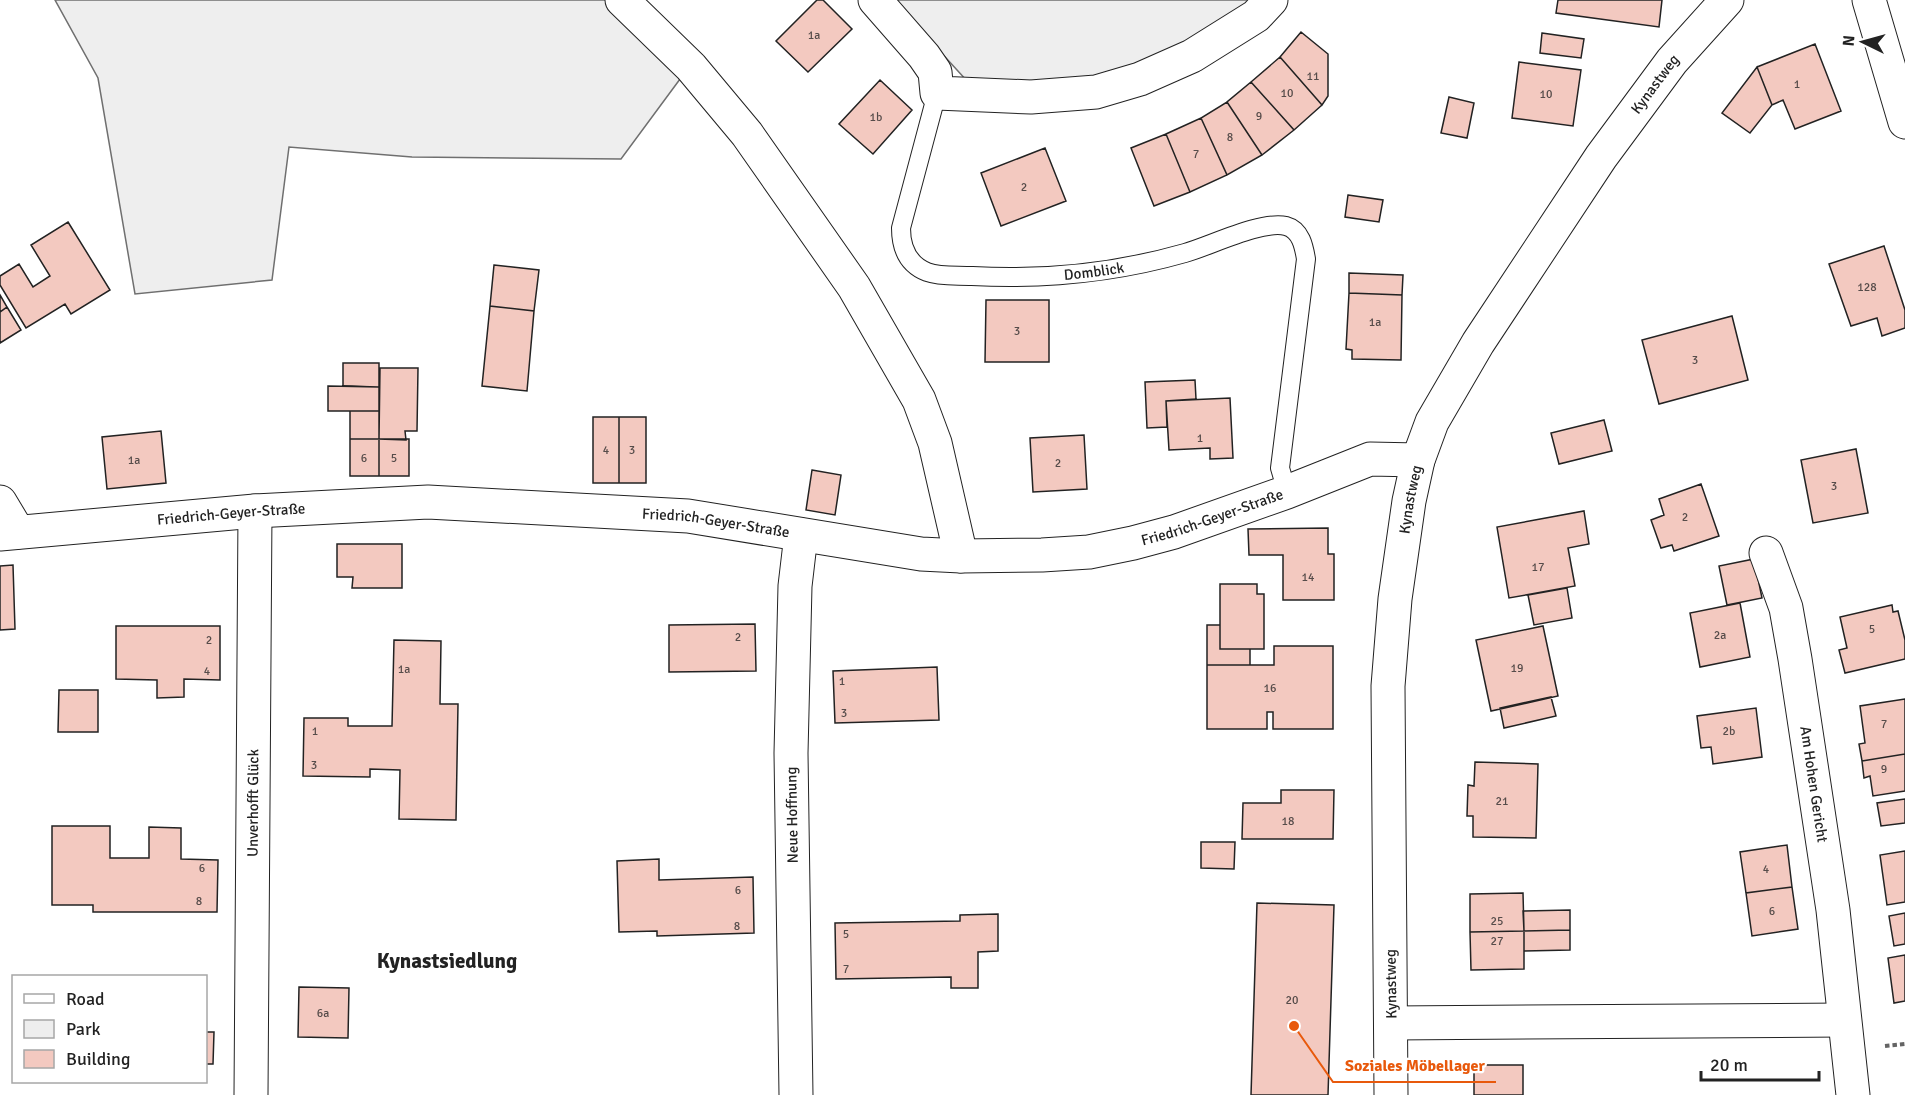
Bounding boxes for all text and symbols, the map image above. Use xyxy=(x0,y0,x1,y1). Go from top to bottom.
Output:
north arrow xyxy=(1833,12,1893,72)
house number: 1a xyxy=(808,28,820,43)
text: N xyxy=(1839,34,1860,47)
street label: Kynastweg xyxy=(1627,50,1683,117)
house number: 11 xyxy=(1307,69,1319,84)
house number: 1 xyxy=(1794,77,1800,92)
house number: 10 xyxy=(1281,86,1293,101)
house number: 10 xyxy=(1540,87,1552,102)
house number: 9 xyxy=(1256,109,1262,124)
house number: 1b xyxy=(870,110,882,125)
house number: 8 xyxy=(1227,130,1233,145)
house number: 7 xyxy=(1193,147,1199,162)
house number: 2 xyxy=(1021,180,1027,195)
street label: Domblick xyxy=(1063,258,1126,284)
house number: 128 xyxy=(1857,280,1877,295)
house number: 1a xyxy=(1369,315,1381,330)
house number: 3 xyxy=(1014,324,1020,339)
house number: 3 xyxy=(1692,353,1698,368)
house number: 1 xyxy=(1197,431,1203,446)
house number: 4 xyxy=(603,443,610,458)
house number: 3 xyxy=(629,443,635,458)
house number: 6 xyxy=(361,451,367,466)
house number: 5 xyxy=(391,451,397,466)
house number: 1a xyxy=(128,453,140,468)
house number: 2 xyxy=(1055,456,1061,471)
street label: Kynastweg xyxy=(1395,463,1426,535)
house number: 3 xyxy=(1831,479,1837,494)
street label: Friedrich-Geyer-Straße xyxy=(1139,485,1286,549)
street label: Friedrich-Geyer-Straße xyxy=(156,499,306,529)
street label: Friedrich-Geyer-Straße xyxy=(642,505,791,541)
house number: 2 xyxy=(1682,510,1688,525)
house number: 17 xyxy=(1532,560,1544,575)
house number: 14 xyxy=(1302,570,1315,585)
house number: 5 xyxy=(1869,622,1875,637)
house number: 2a xyxy=(1714,628,1726,643)
house number: 2 xyxy=(735,630,741,645)
house number: 2 xyxy=(206,633,212,648)
house number: 19 xyxy=(1511,661,1523,676)
house number: 1a xyxy=(398,662,410,677)
house number: 4 xyxy=(204,664,211,679)
house number: 1 xyxy=(839,674,845,689)
house number: 16 xyxy=(1264,681,1276,696)
house number: 3 xyxy=(841,706,847,721)
house number: 7 xyxy=(1881,717,1887,732)
house number: 1 xyxy=(312,724,318,739)
house number: 2b xyxy=(1723,724,1735,739)
street label: Am Hohen Gericht xyxy=(1796,725,1832,844)
street label: Unverhofft Glück xyxy=(244,749,262,857)
house number: 3 xyxy=(311,758,317,773)
house number: 9 xyxy=(1881,762,1887,777)
street label: Neue Hoffnung xyxy=(782,766,802,863)
house number: 21 xyxy=(1496,794,1508,809)
house number: 18 xyxy=(1282,814,1294,829)
house number: 6 xyxy=(199,861,205,876)
house number: 4 xyxy=(1763,862,1770,877)
house number: 6 xyxy=(735,883,741,898)
house number: 8 xyxy=(196,894,202,909)
house number: 6 xyxy=(1769,904,1775,919)
house number: 25 xyxy=(1491,914,1503,929)
house number: 8 xyxy=(734,919,740,934)
house number: 5 xyxy=(843,927,849,942)
house number: 27 xyxy=(1491,934,1503,949)
district label: Kynastsiedlung xyxy=(377,948,517,974)
street label: Kynastweg xyxy=(1381,949,1401,1019)
house number: 7 xyxy=(843,962,849,977)
legend xyxy=(12,975,207,1083)
text: Road xyxy=(66,988,105,1010)
house number: 20 xyxy=(1286,993,1298,1008)
house number: 6a xyxy=(317,1006,329,1021)
text: Park xyxy=(66,1018,101,1040)
scale bar xyxy=(1701,1044,1820,1082)
text: Building xyxy=(66,1048,130,1070)
callout: Soziales Möbellager xyxy=(1333,1048,1496,1082)
text: 20 m xyxy=(1710,1054,1748,1076)
text: Soziales Möbellager xyxy=(1345,1056,1486,1076)

